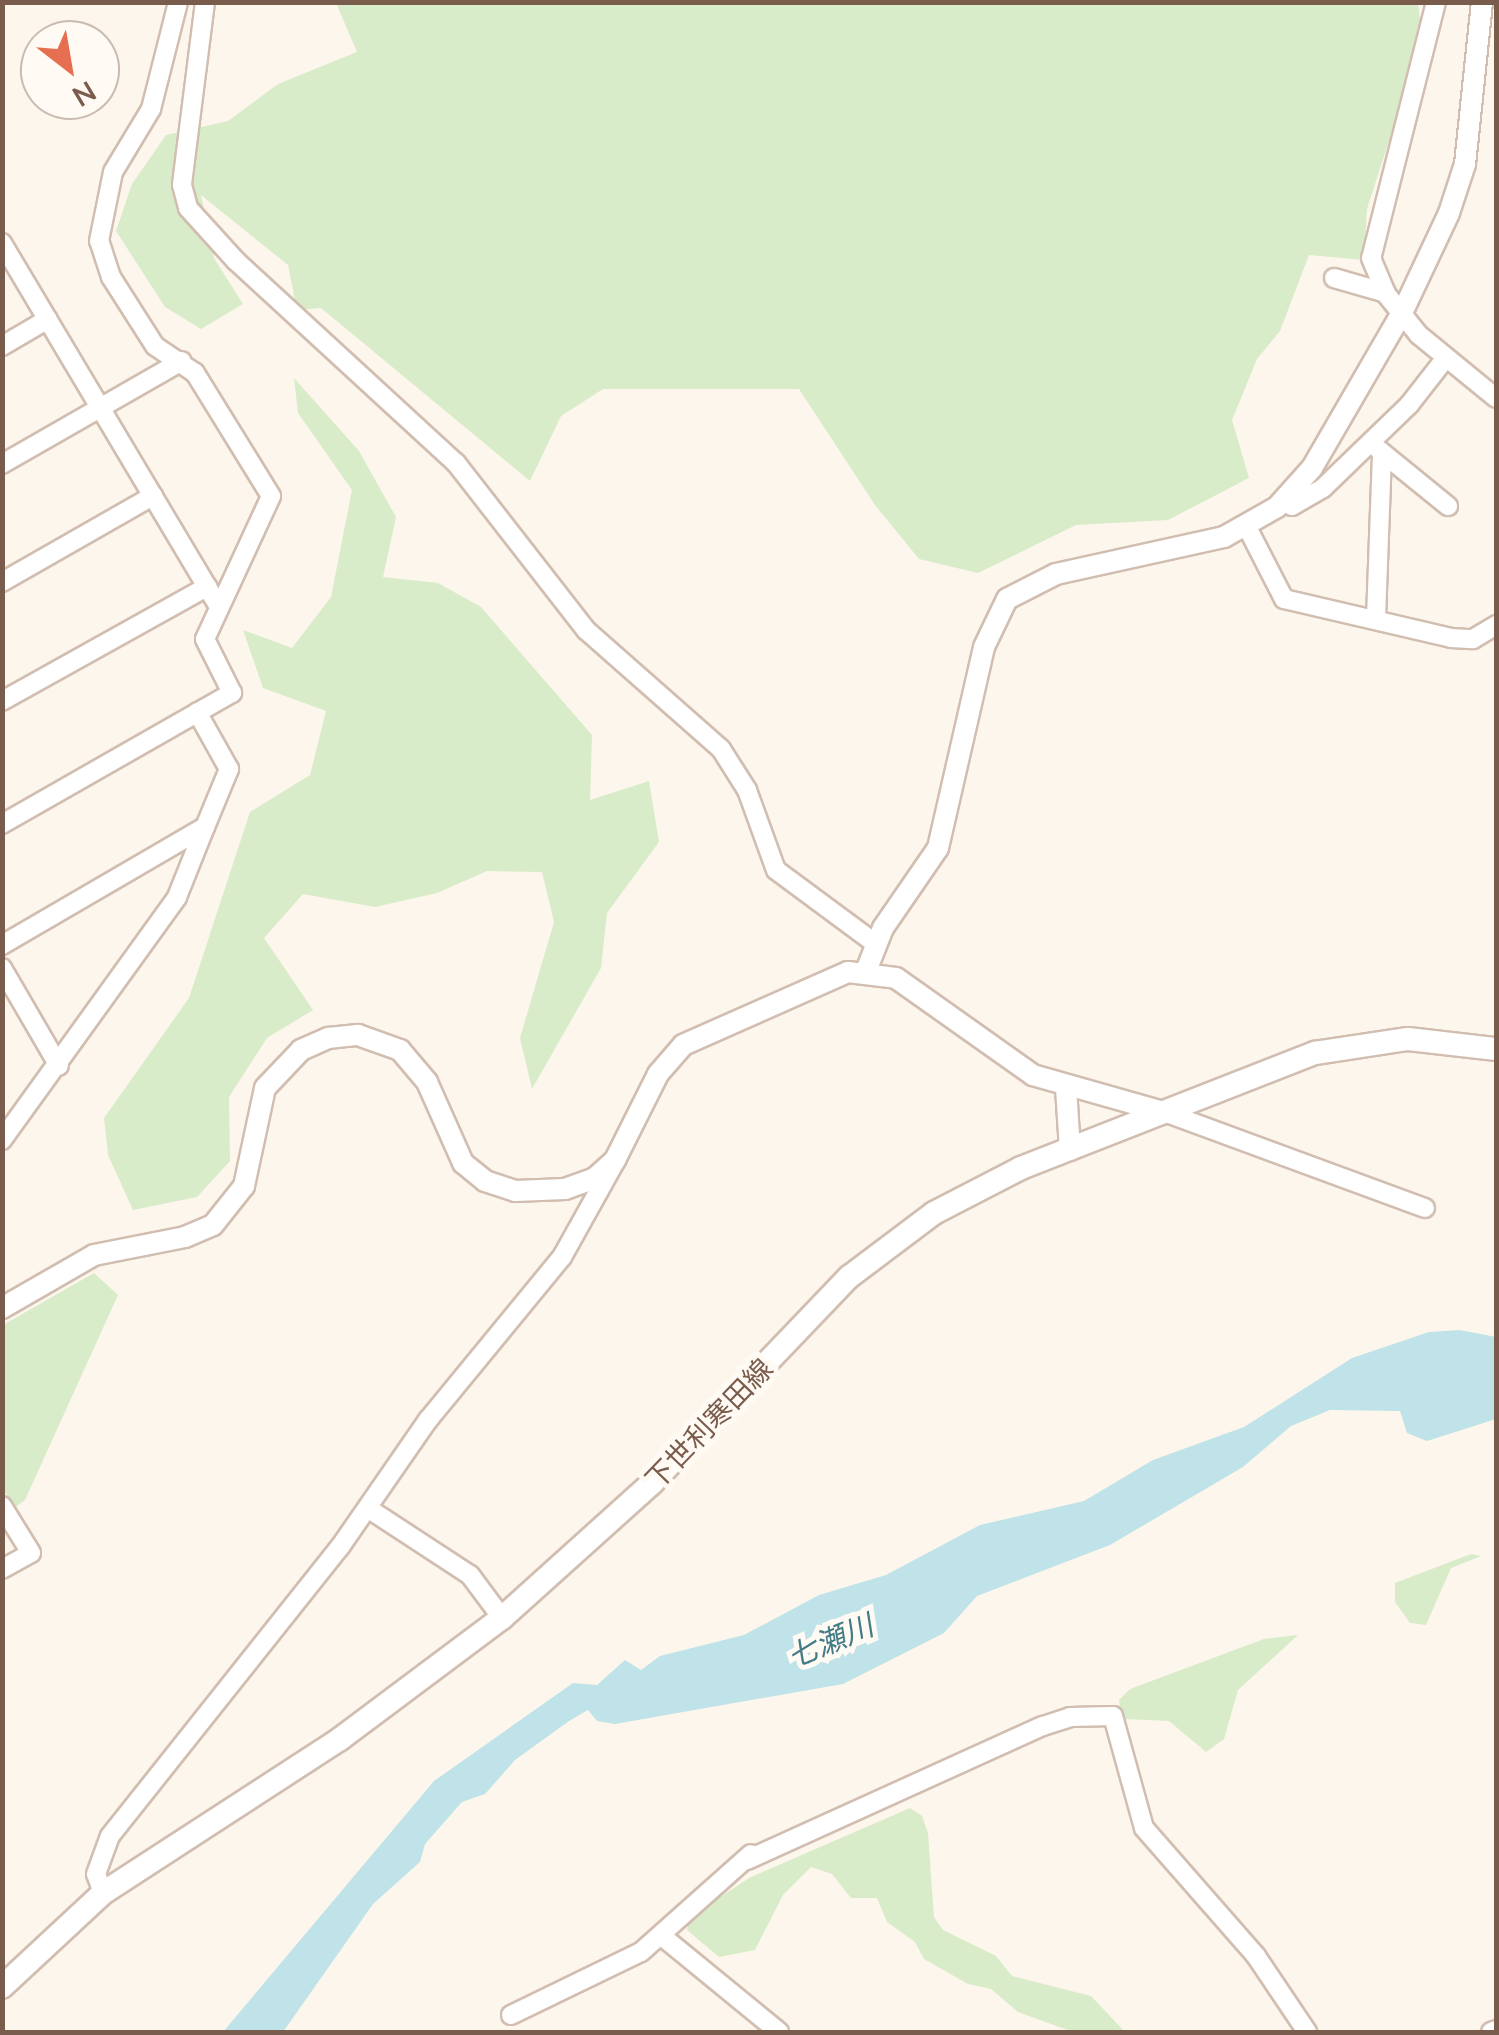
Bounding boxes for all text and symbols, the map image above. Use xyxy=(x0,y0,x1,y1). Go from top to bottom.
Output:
north arrow xyxy=(20,20,120,120)
text: N xyxy=(67,74,103,115)
street label: 下世利寒田線 xyxy=(639,1352,779,1496)
water label: 七瀬川 xyxy=(782,1607,878,1675)

